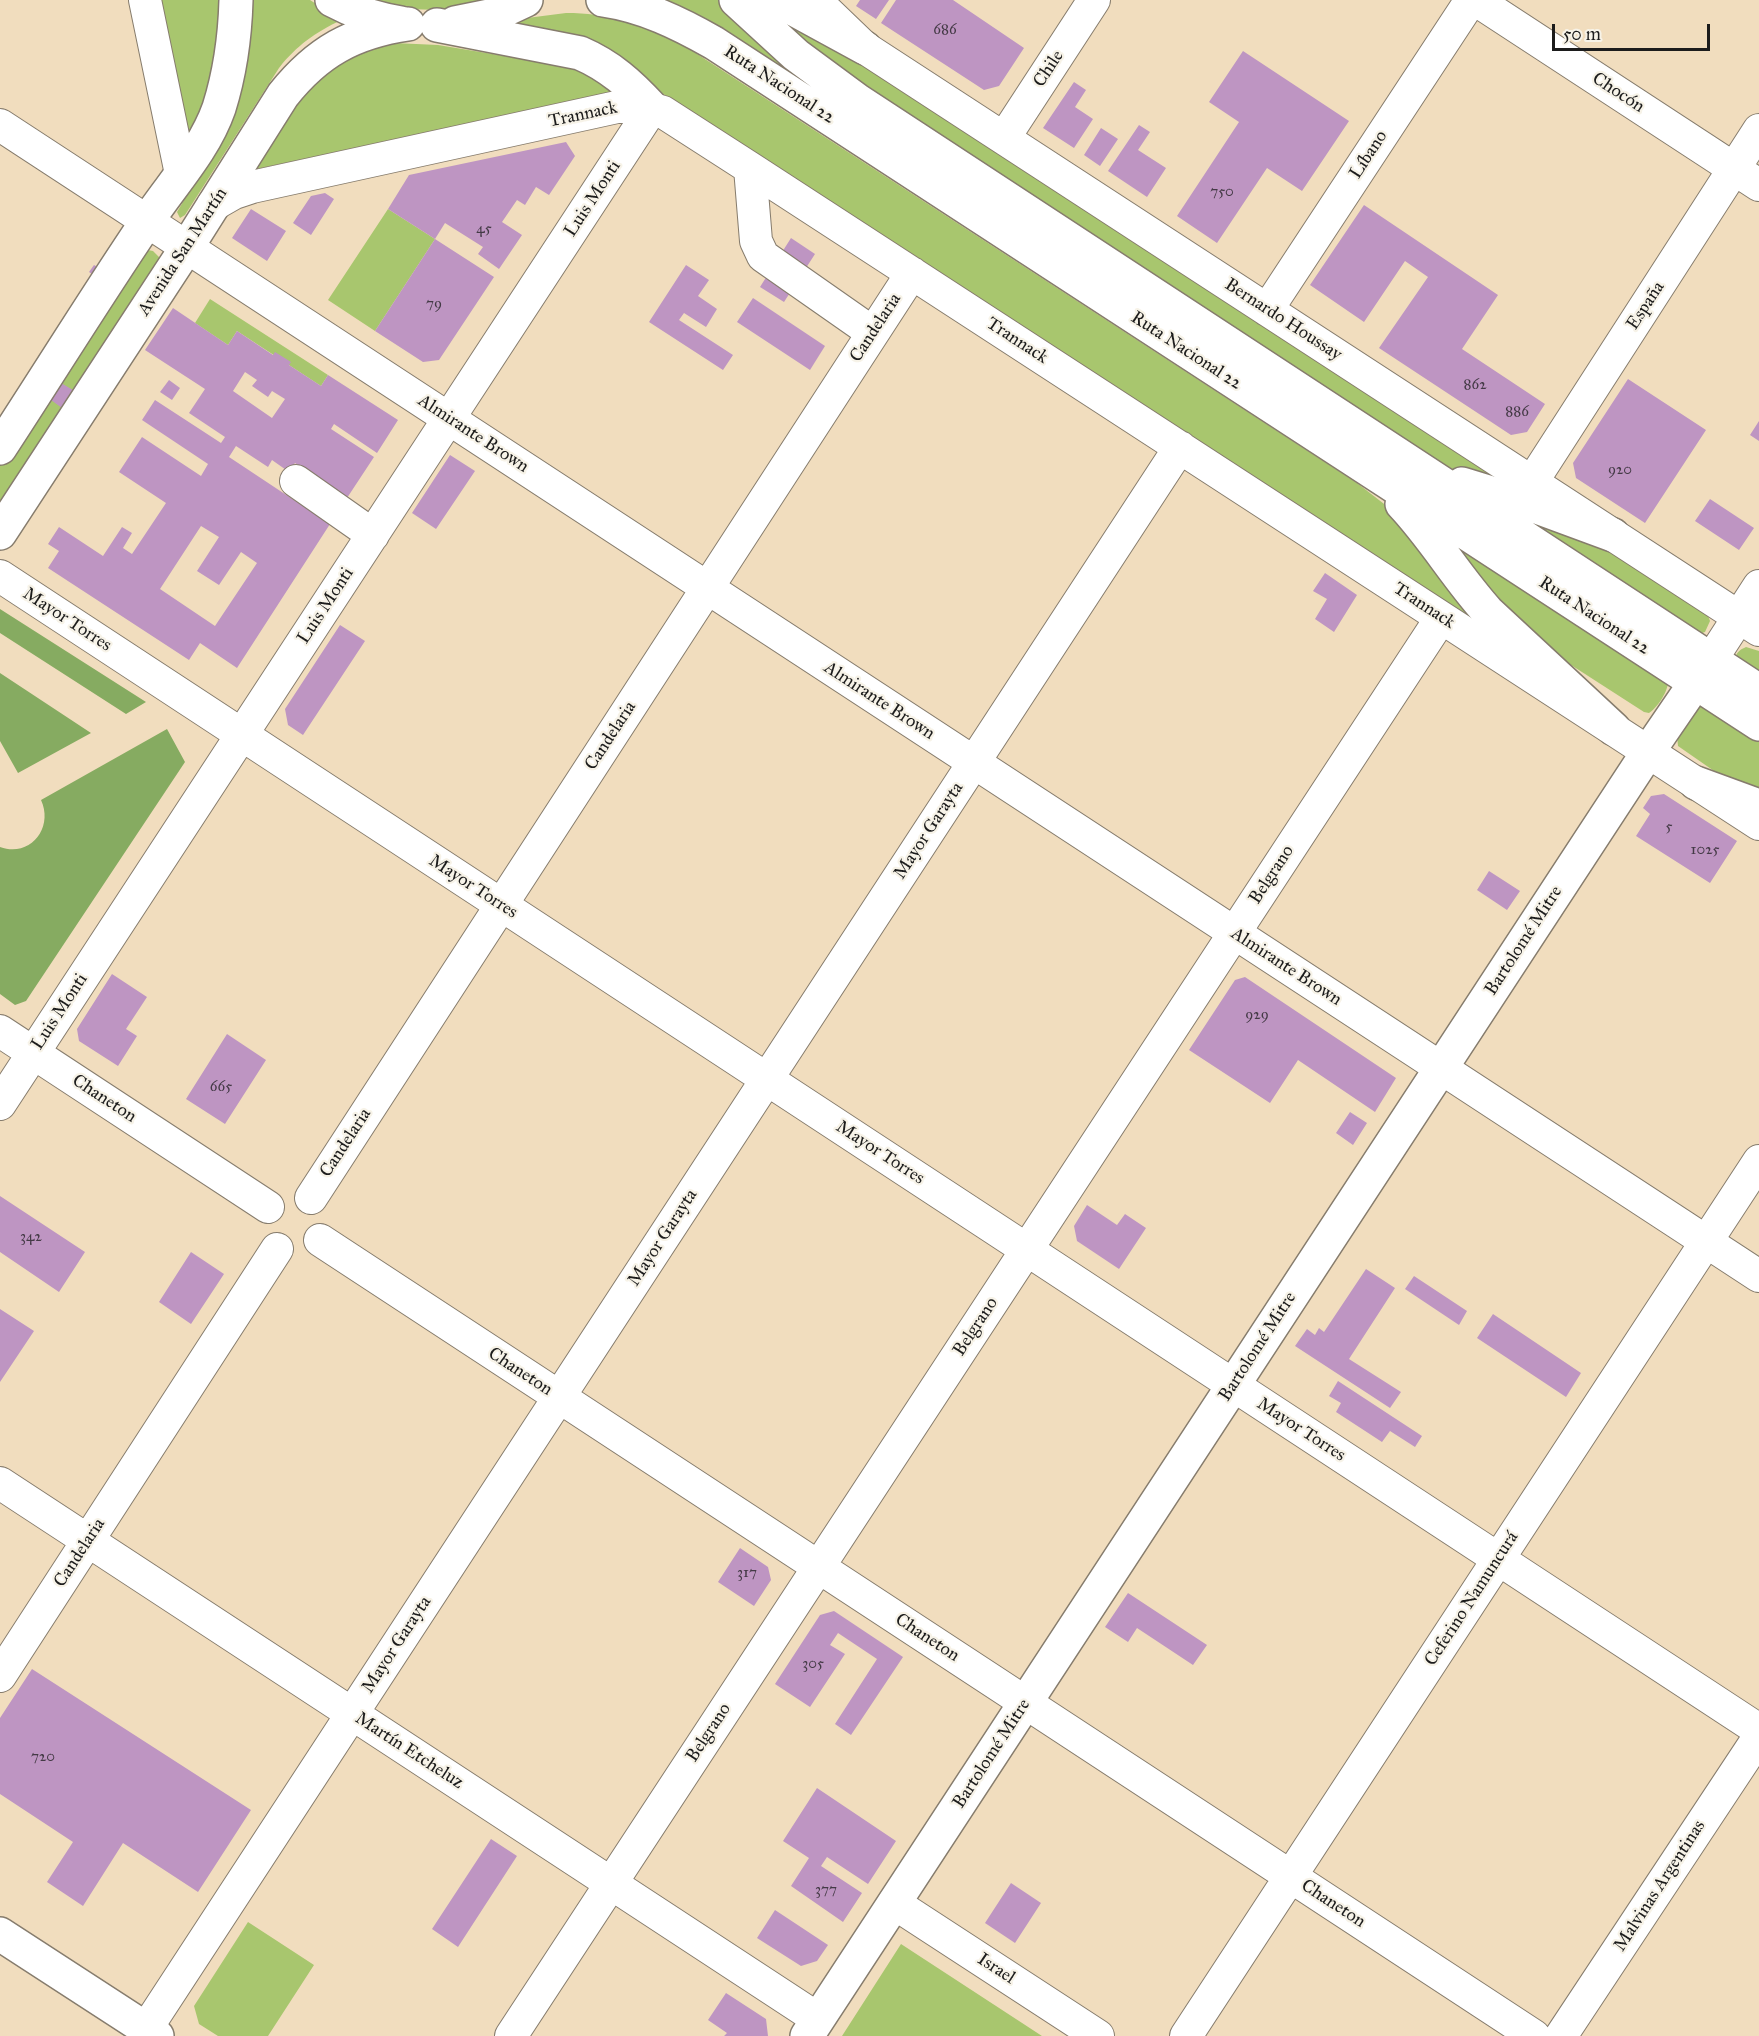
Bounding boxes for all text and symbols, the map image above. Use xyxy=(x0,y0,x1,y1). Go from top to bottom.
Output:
scale bar xyxy=(1555,12,1712,50)
house number: 686 xyxy=(933,21,957,39)
text: 50 m xyxy=(1563,23,1601,45)
street label: Ruta Nacional 22 xyxy=(720,41,838,129)
street label: Chile xyxy=(1029,47,1069,91)
street label: Chocón xyxy=(1588,68,1648,118)
street label: Trannack xyxy=(547,97,619,133)
street label: Líbano xyxy=(1345,127,1393,183)
street label: Luis Monti xyxy=(560,157,626,241)
house number: 750 xyxy=(1210,183,1234,201)
street label: Avenida San Martín xyxy=(134,184,232,320)
house number: 45 xyxy=(476,220,492,238)
street label: Bernardo Houssay xyxy=(1220,274,1346,366)
street label: España xyxy=(1622,278,1670,334)
street label: Candelaria xyxy=(846,289,906,367)
house number: 79 xyxy=(426,295,442,313)
street label: Ruta Nacional 22 xyxy=(1127,307,1245,395)
street label: Trannack xyxy=(982,313,1052,369)
house number: 862 xyxy=(1463,376,1487,394)
street label: Almirante Brown xyxy=(413,390,533,478)
house number: 886 xyxy=(1505,403,1529,421)
house number: 920 xyxy=(1608,461,1632,479)
street label: Luis Monti xyxy=(293,564,359,648)
street label: Ruta Nacional 22 xyxy=(1535,572,1653,660)
street label: Trannack xyxy=(1389,578,1459,634)
street label: Mayor Torres xyxy=(19,583,115,657)
street label: Almirante Brown xyxy=(819,657,939,745)
street label: Candelaria xyxy=(581,697,641,775)
street label: Mayor Garayta xyxy=(890,778,968,884)
house number: 5 xyxy=(1666,818,1672,836)
street label: Belgrano xyxy=(1245,841,1299,909)
house number: 1025 xyxy=(1691,841,1719,859)
street label: Mayor Torres xyxy=(425,850,521,924)
street label: Bartolomé Mitre xyxy=(1481,882,1567,1000)
street label: Almirante Brown xyxy=(1226,923,1346,1011)
street label: Luis Monti xyxy=(27,970,93,1054)
house number: 929 xyxy=(1245,1006,1269,1024)
street label: Chaneton xyxy=(68,1070,140,1128)
house number: 665 xyxy=(210,1078,232,1096)
street label: Candelaria xyxy=(316,1104,376,1182)
street label: Mayor Torres xyxy=(832,1116,928,1190)
street label: Mayor Garayta xyxy=(624,1185,702,1291)
house number: 342 xyxy=(20,1228,42,1246)
street label: Bartolomé Mitre xyxy=(1215,1288,1301,1406)
street label: Belgrano xyxy=(949,1293,1003,1361)
street label: Chaneton xyxy=(484,1343,556,1401)
street label: Mayor Torres xyxy=(1253,1393,1349,1467)
street label: Candelaria xyxy=(50,1514,110,1592)
street label: Ceferino Namuncurá xyxy=(1420,1528,1524,1670)
house number: 317 xyxy=(737,1564,757,1582)
street label: Mayor Garayta xyxy=(358,1592,436,1698)
street label: Chaneton xyxy=(891,1609,963,1667)
house number: 305 xyxy=(802,1655,824,1673)
street label: Bartolomé Mitre xyxy=(949,1695,1035,1813)
street label: Belgrano xyxy=(682,1699,736,1767)
street label: Martín Etcheluz xyxy=(351,1708,467,1794)
house number: 720 xyxy=(31,1748,55,1766)
street label: Malvinas Argentinas xyxy=(1610,1816,1710,1956)
street label: Chaneton xyxy=(1297,1875,1369,1933)
house number: 377 xyxy=(815,1881,837,1899)
street label: Israel xyxy=(973,1949,1019,1989)

